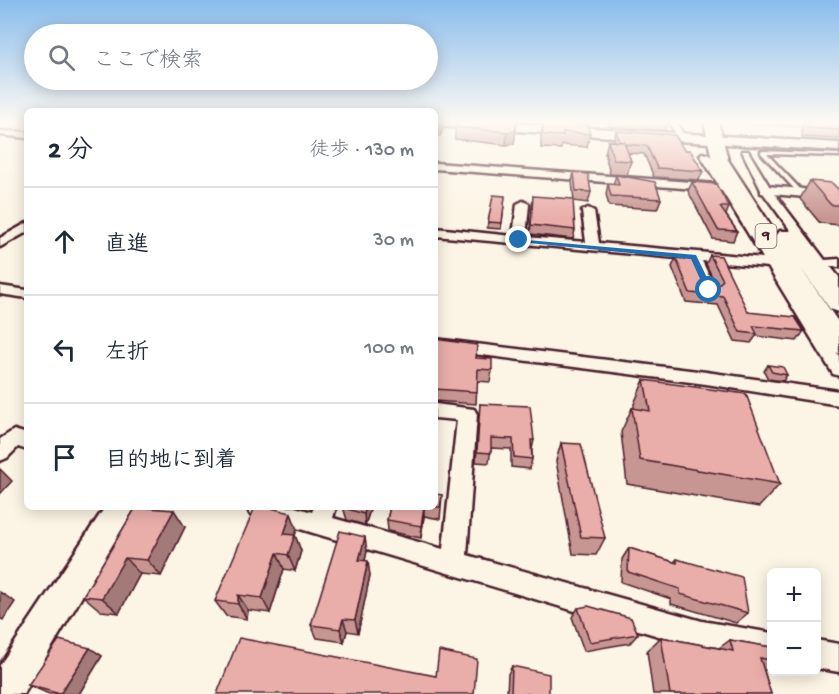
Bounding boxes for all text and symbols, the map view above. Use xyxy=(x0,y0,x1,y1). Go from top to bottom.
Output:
search box xyxy=(24,24,438,90)
icon: search xyxy=(45,41,78,74)
text: ここで検索 xyxy=(93,49,203,75)
text: 2 分 xyxy=(48,137,93,168)
text: 徒歩 · 130 m xyxy=(309,140,414,163)
road number: 9 xyxy=(756,224,777,248)
icon: ahead xyxy=(48,225,81,258)
route end xyxy=(505,226,531,252)
text: 30 m xyxy=(373,230,414,253)
text: 直進 xyxy=(105,233,149,259)
route start xyxy=(695,276,721,302)
icon: left xyxy=(48,333,81,366)
text: 100 m xyxy=(364,338,414,361)
text: 左折 xyxy=(105,341,149,367)
icon: arrive xyxy=(48,441,81,474)
text: 目的地に到着 xyxy=(105,449,237,475)
map controls xyxy=(767,568,821,676)
button: + xyxy=(767,568,821,622)
button: − xyxy=(767,622,821,676)

